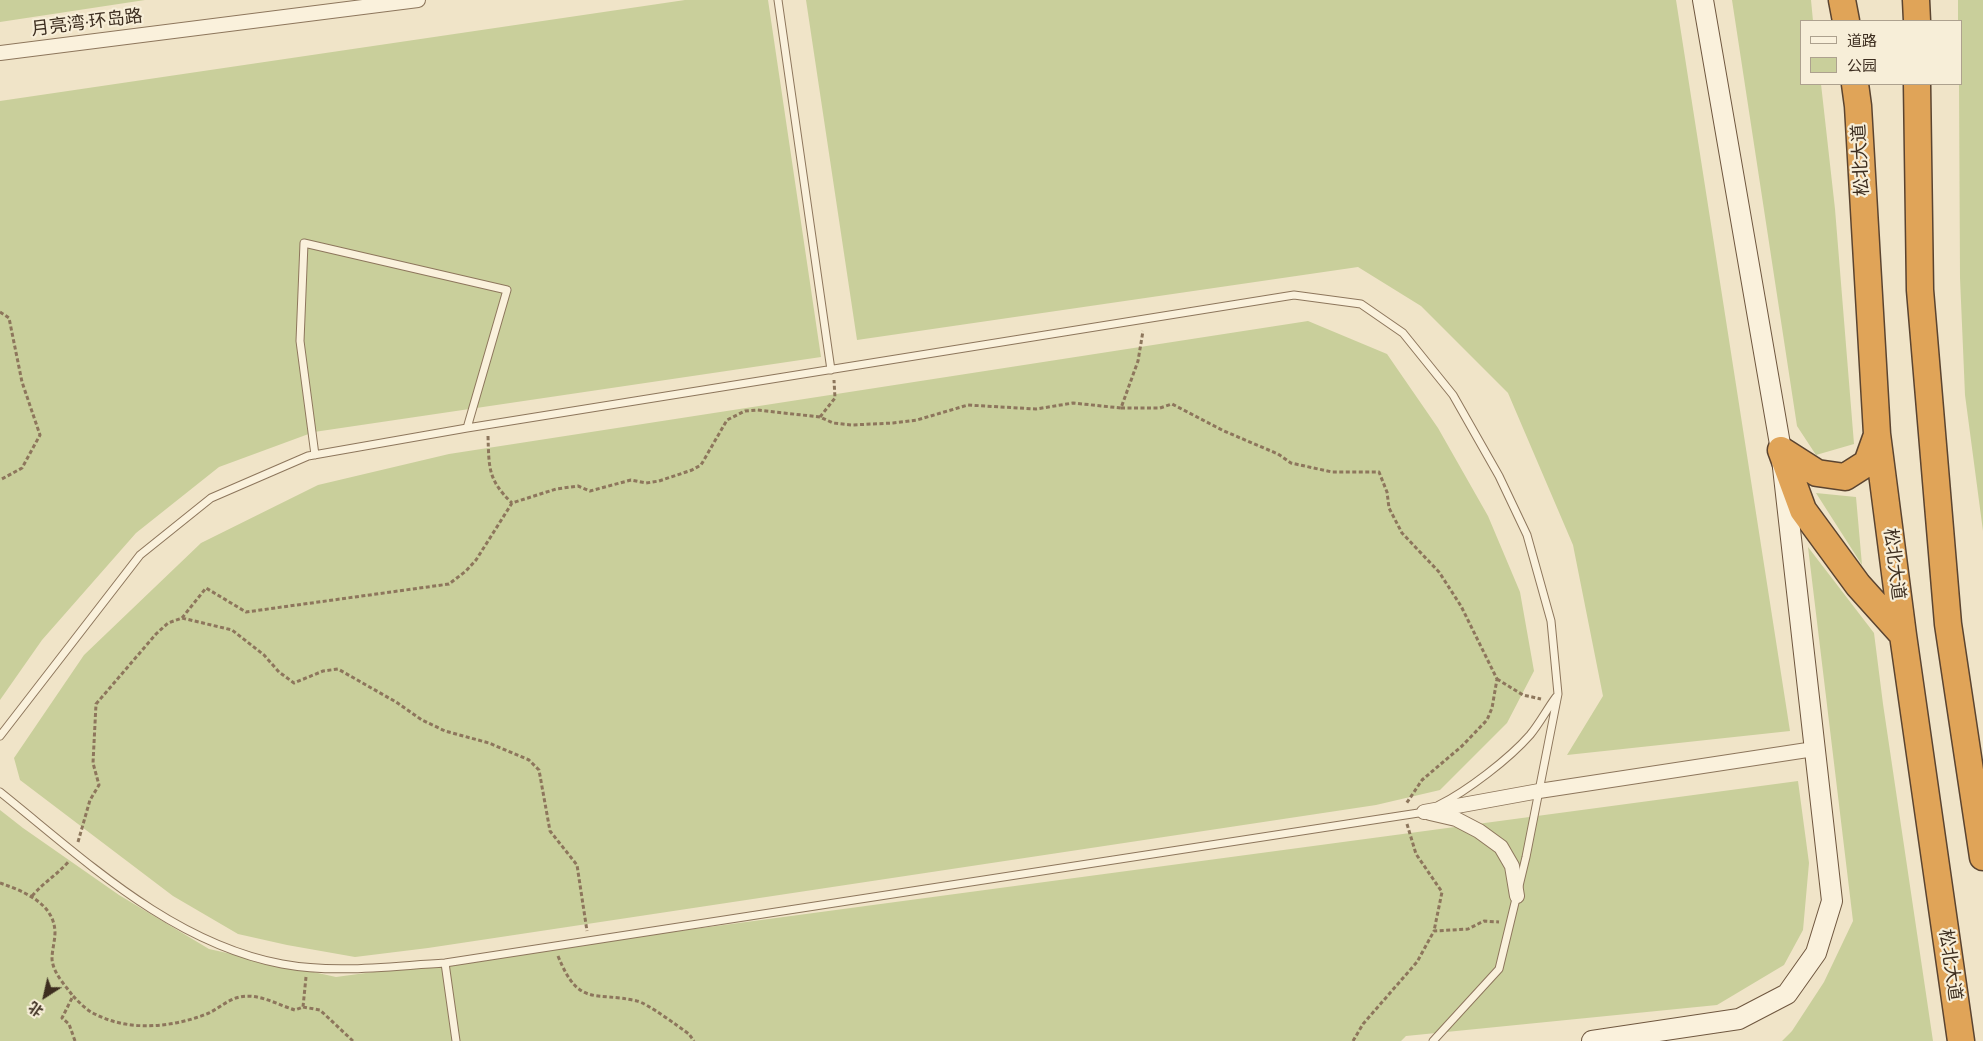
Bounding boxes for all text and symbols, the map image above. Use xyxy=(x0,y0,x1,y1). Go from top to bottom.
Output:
street label: 月亮湾·环岛路 xyxy=(30,5,144,41)
legend xyxy=(1800,20,1963,85)
text: 道路 xyxy=(1847,32,1877,50)
text: 公园 xyxy=(1847,57,1877,75)
street label: 松北大道 xyxy=(1848,123,1874,197)
street label: 松北大道 xyxy=(1879,527,1909,601)
street label: 松北大道 xyxy=(1934,928,1966,1002)
north arrow xyxy=(20,971,70,1021)
text: 北 xyxy=(26,998,47,1020)

